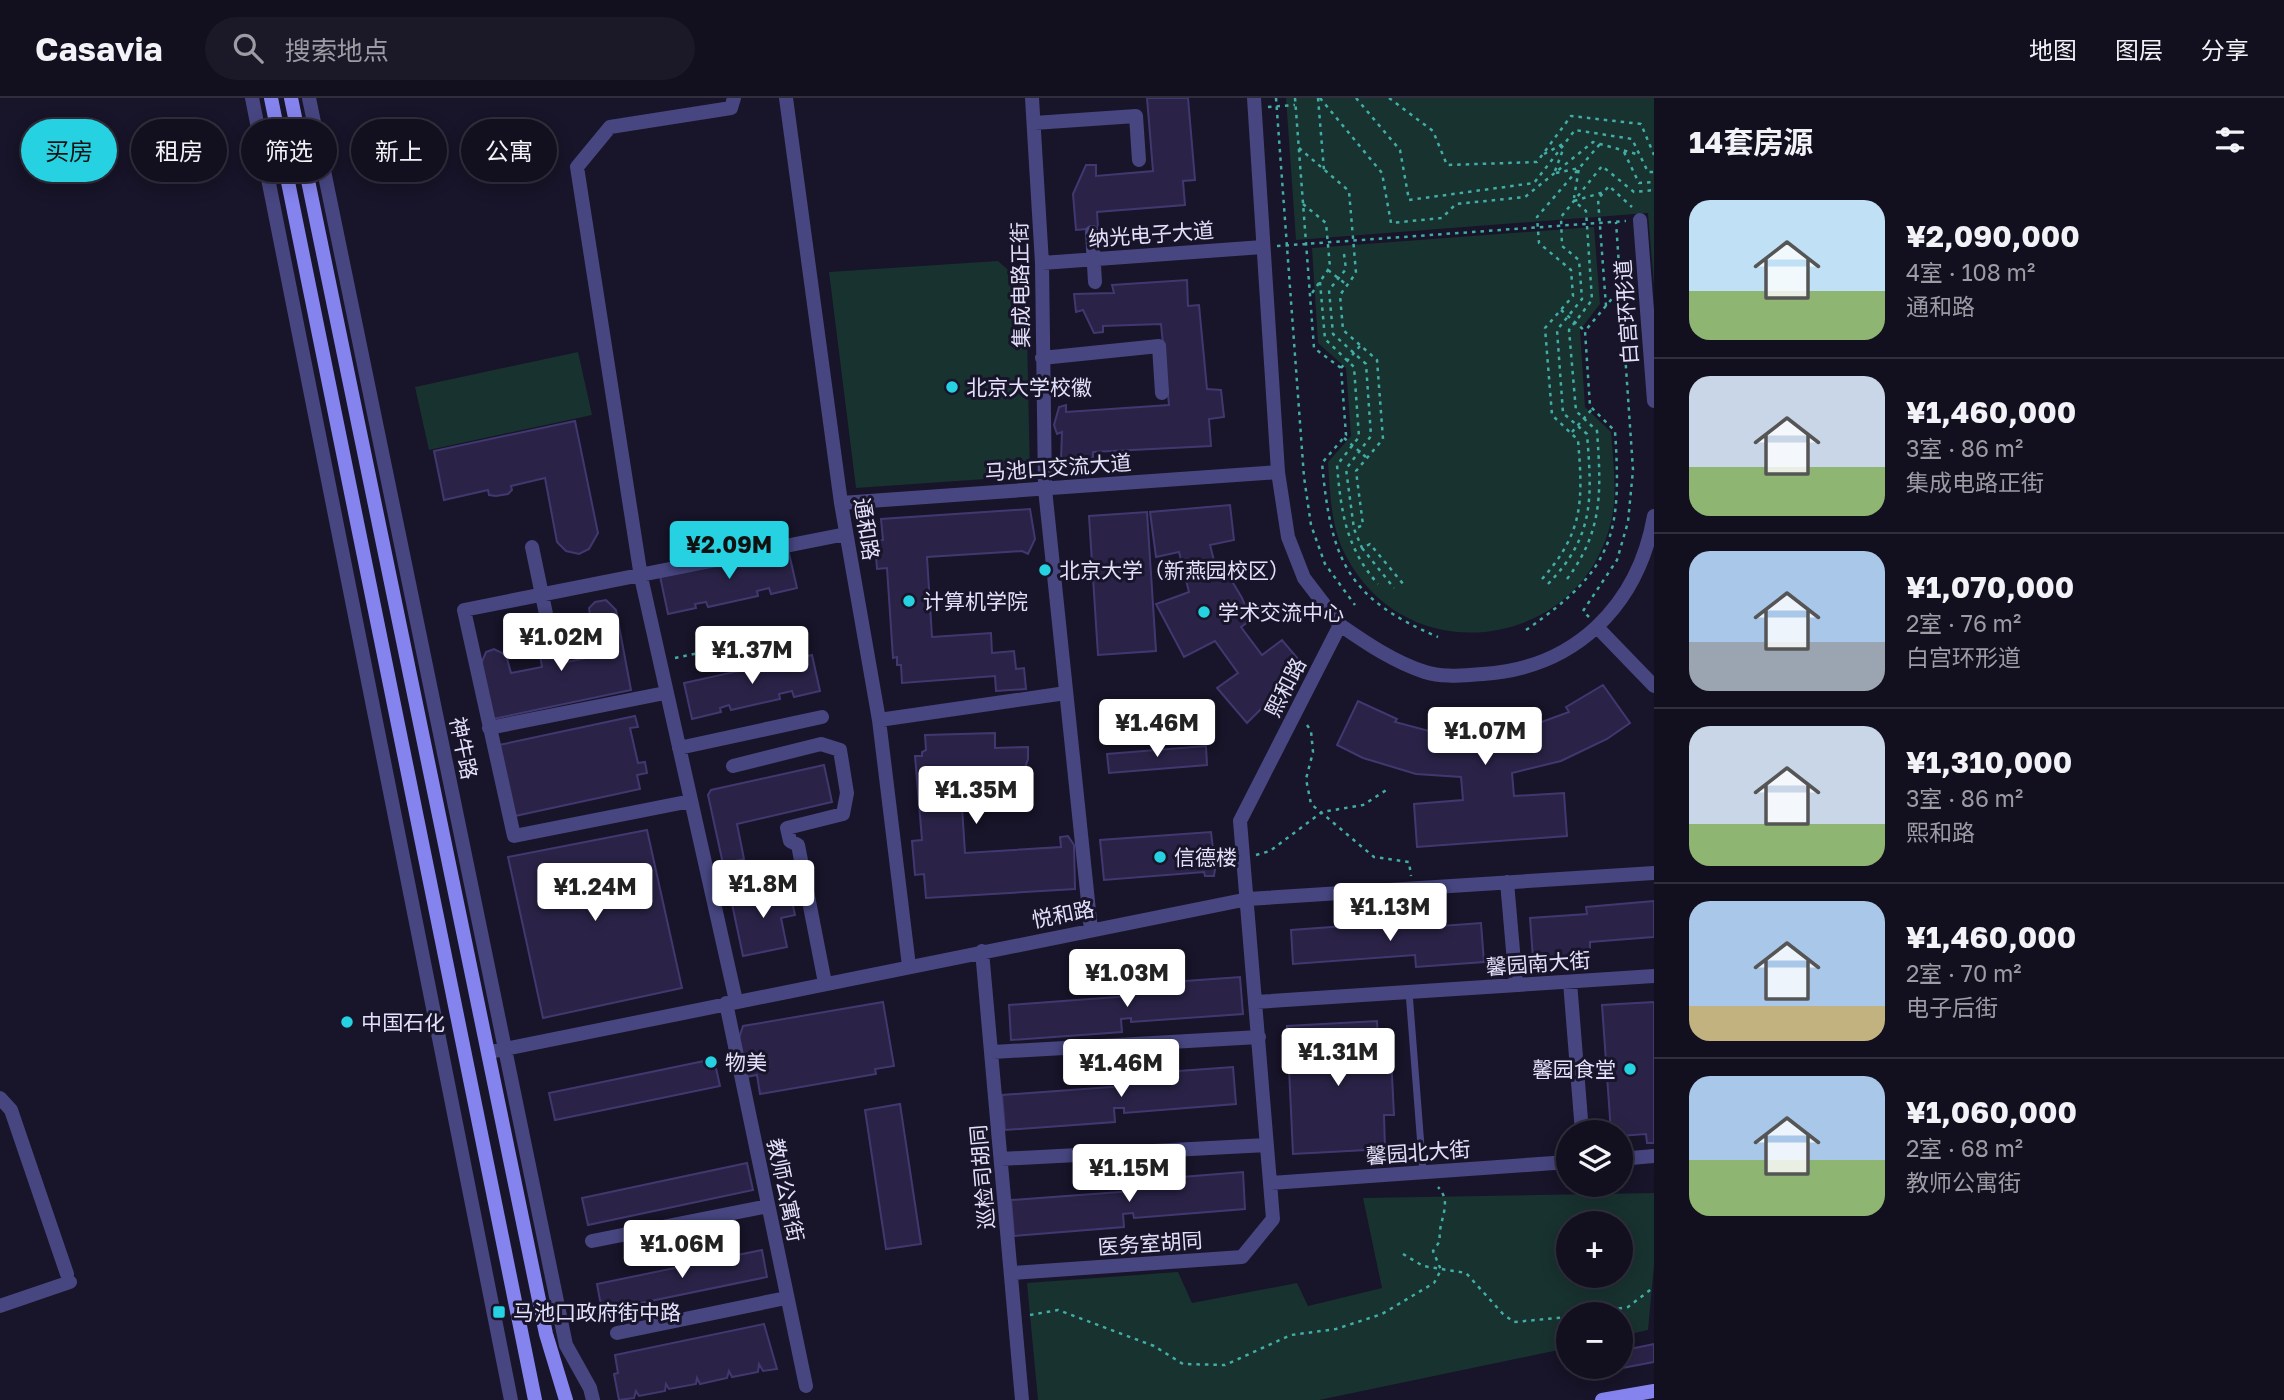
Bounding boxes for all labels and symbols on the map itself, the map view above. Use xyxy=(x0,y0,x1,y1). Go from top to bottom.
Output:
street label: 纳光电子大道 xyxy=(1087,217,1215,251)
street label: 集成电路正街 xyxy=(1006,222,1034,348)
street label: 白宫环形道 xyxy=(1609,259,1643,365)
place label: 北京大学校徽 xyxy=(966,374,1092,400)
marker: 北京大学校徽 xyxy=(944,379,960,395)
street label: 马池口交流大道 xyxy=(984,449,1132,485)
street label: 通和路 xyxy=(849,496,885,562)
pin: ¥2.09M xyxy=(672,522,786,581)
place label: 北京大学（新燕园校区） xyxy=(1059,557,1290,583)
marker: 北京大学（新燕园校区） xyxy=(1037,562,1053,578)
place label: 计算机学院 xyxy=(923,588,1028,614)
marker: 计算机学院 xyxy=(901,593,917,609)
place label: 学术交流中心 xyxy=(1218,599,1344,625)
marker: 学术交流中心 xyxy=(1196,604,1212,620)
pin: ¥1.02M xyxy=(504,614,618,673)
pin: ¥1.37M xyxy=(695,626,809,686)
street label: 熙和路 xyxy=(1259,653,1311,721)
pin: ¥1.46M xyxy=(1100,700,1214,759)
pin: ¥1.07M xyxy=(1428,708,1542,767)
street label: 神牛路 xyxy=(445,714,483,782)
pin: ¥1.35M xyxy=(919,766,1033,826)
place label: 信德楼 xyxy=(1174,844,1237,870)
marker: 信德楼 xyxy=(1152,849,1168,865)
pin: ¥1.8M xyxy=(714,860,812,920)
pin: ¥1.24M xyxy=(538,864,652,923)
pin: ¥1.13M xyxy=(1333,884,1447,943)
street label: 悦和路 xyxy=(1030,895,1096,933)
street label: 馨园南大街 xyxy=(1485,946,1591,980)
pin: ¥1.03M xyxy=(1070,950,1184,1009)
place label: 中国石化 xyxy=(361,1009,445,1035)
marker: 中国石化 xyxy=(339,1014,355,1030)
pin: ¥1.31M xyxy=(1281,1028,1395,1088)
pin: ¥1.46M xyxy=(1064,1040,1178,1099)
place label: 物美 xyxy=(725,1049,767,1075)
marker: 物美 xyxy=(703,1054,719,1070)
place label: 馨园食堂 xyxy=(1532,1056,1616,1082)
marker: 馨园食堂 xyxy=(1622,1061,1638,1077)
street label: 巡检司胡同 xyxy=(964,1124,1000,1230)
street label: 馨园北大街 xyxy=(1365,1135,1471,1169)
street label: 教师公寓街 xyxy=(762,1136,810,1244)
pin: ¥1.15M xyxy=(1072,1144,1186,1204)
pin: ¥1.06M xyxy=(625,1220,739,1280)
street label: 医务室胡同 xyxy=(1097,1226,1203,1260)
place label: 马池口政府街中路 xyxy=(513,1299,681,1325)
marker: 马池口政府街中路 xyxy=(491,1304,507,1320)

